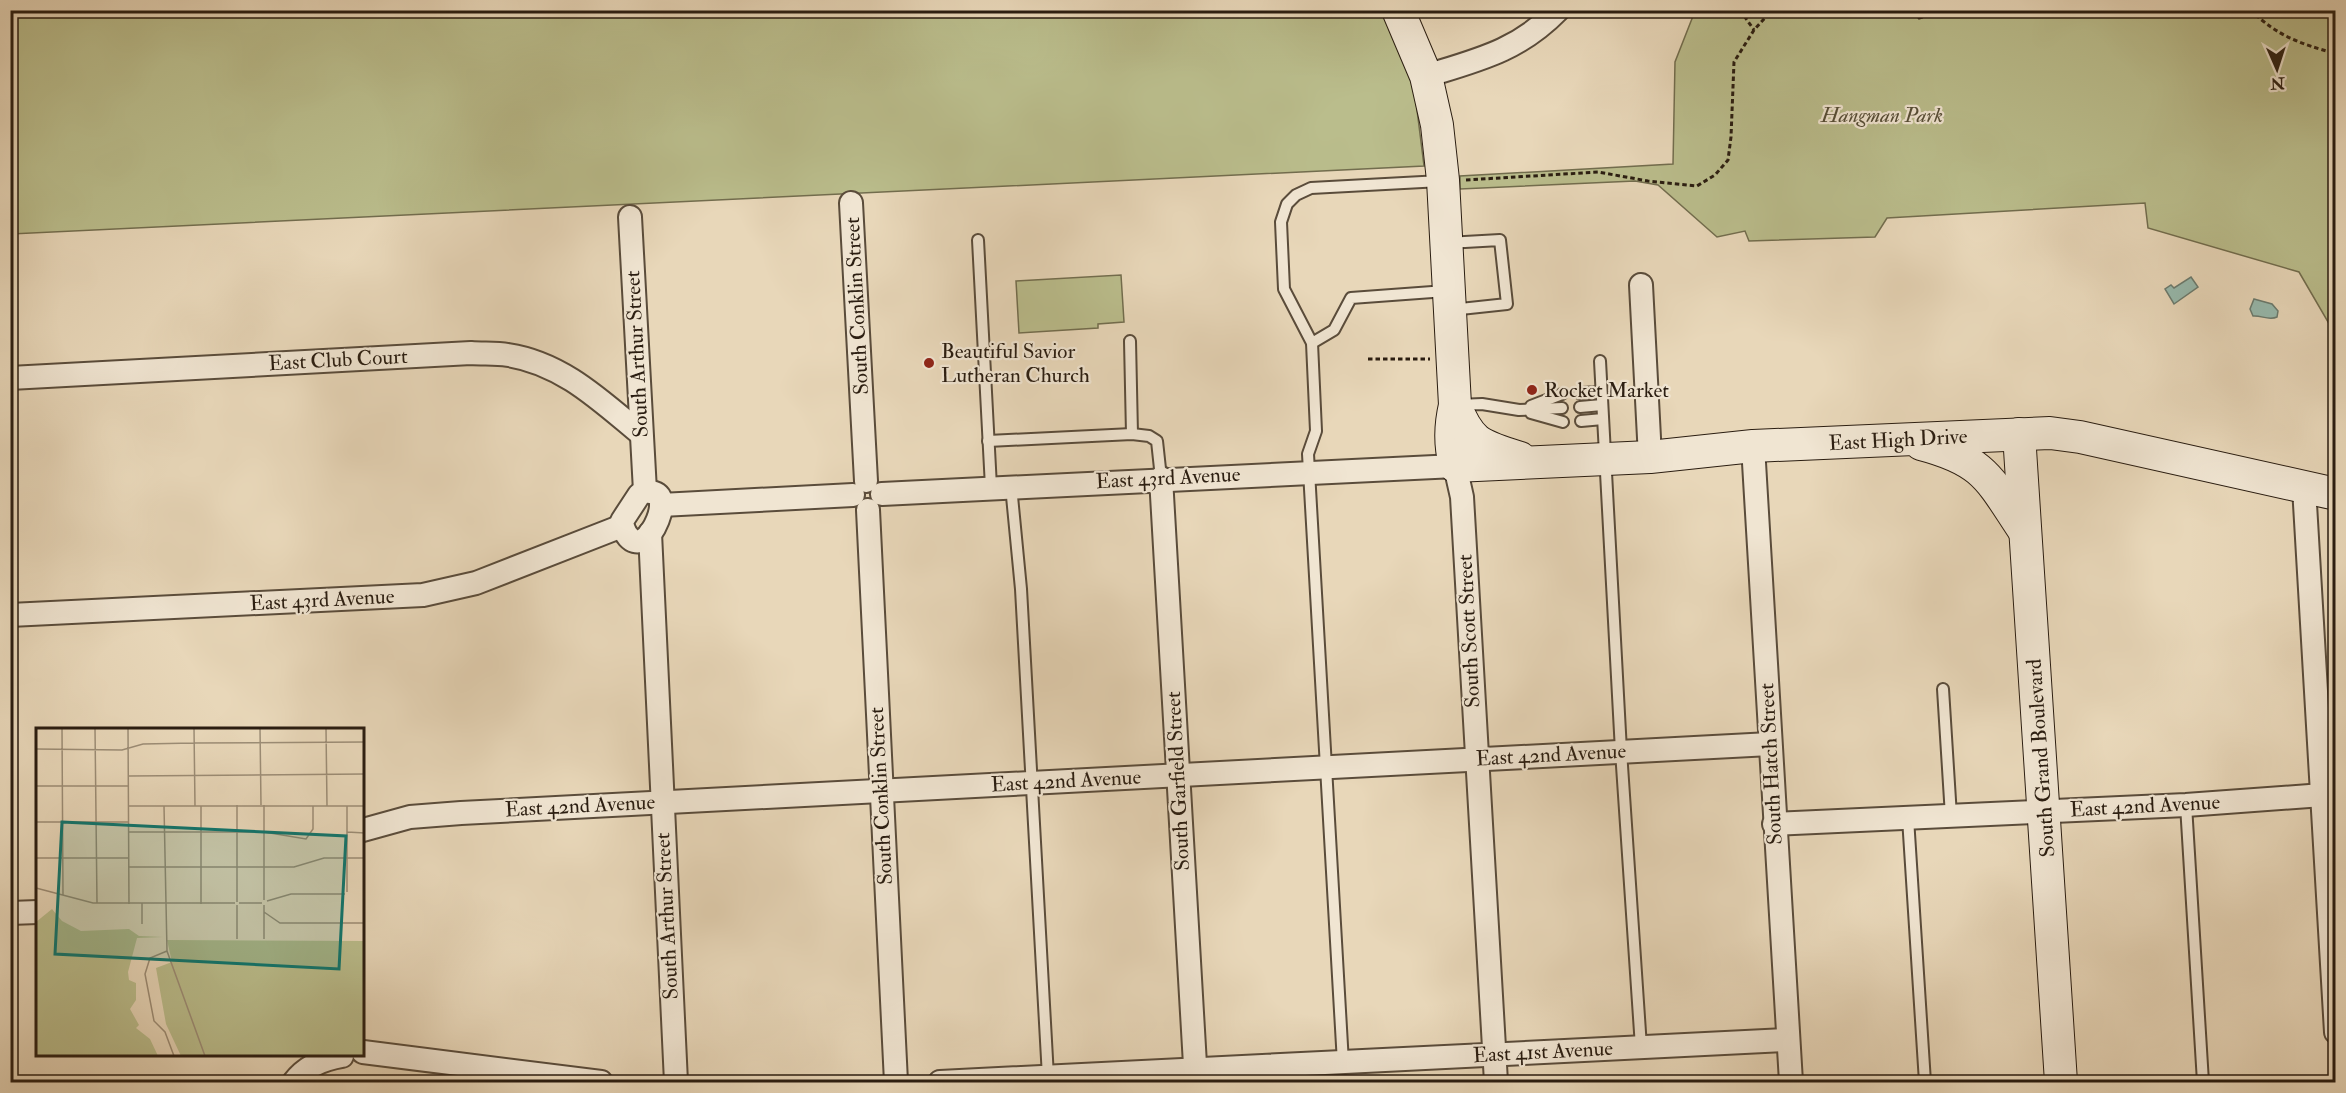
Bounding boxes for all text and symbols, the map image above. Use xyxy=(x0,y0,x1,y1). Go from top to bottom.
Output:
north arrow xyxy=(2247,39,2307,99)
text: N xyxy=(2269,73,2286,93)
park label: Hangman Park xyxy=(1820,102,1943,129)
street label: South Conklin Street xyxy=(839,216,875,396)
street label: South Arthur Street xyxy=(619,270,655,438)
place label: Beautiful Savior Lutheran Church xyxy=(941,338,1090,389)
street label: East Club Court xyxy=(268,343,408,377)
marker: Beautiful Savior Lutheran Church xyxy=(922,356,936,370)
place label: Rocket Market xyxy=(1544,377,1669,404)
marker: Rocket Market xyxy=(1525,383,1539,397)
street label: East High Drive xyxy=(1828,423,1968,457)
street label: East 43rd Avenue xyxy=(1095,461,1241,495)
street label: South Scott Street xyxy=(1451,553,1487,708)
street label: East 43rd Avenue xyxy=(249,583,395,617)
street label: South Grand Boulevard xyxy=(2021,657,2061,858)
street label: South Hatch Street xyxy=(1753,682,1789,846)
street label: South Garfield Street xyxy=(1160,690,1196,872)
street label: South Conklin Street xyxy=(863,706,899,886)
inset map xyxy=(36,728,364,1057)
street label: East 42nd Avenue xyxy=(1475,738,1627,772)
street label: East 42nd Avenue xyxy=(990,764,1142,798)
street label: East 42nd Avenue xyxy=(504,789,656,823)
street label: East 42nd Avenue xyxy=(2069,789,2221,823)
street label: South Arthur Street xyxy=(649,832,685,1000)
street label: East 41st Avenue xyxy=(1472,1035,1614,1069)

